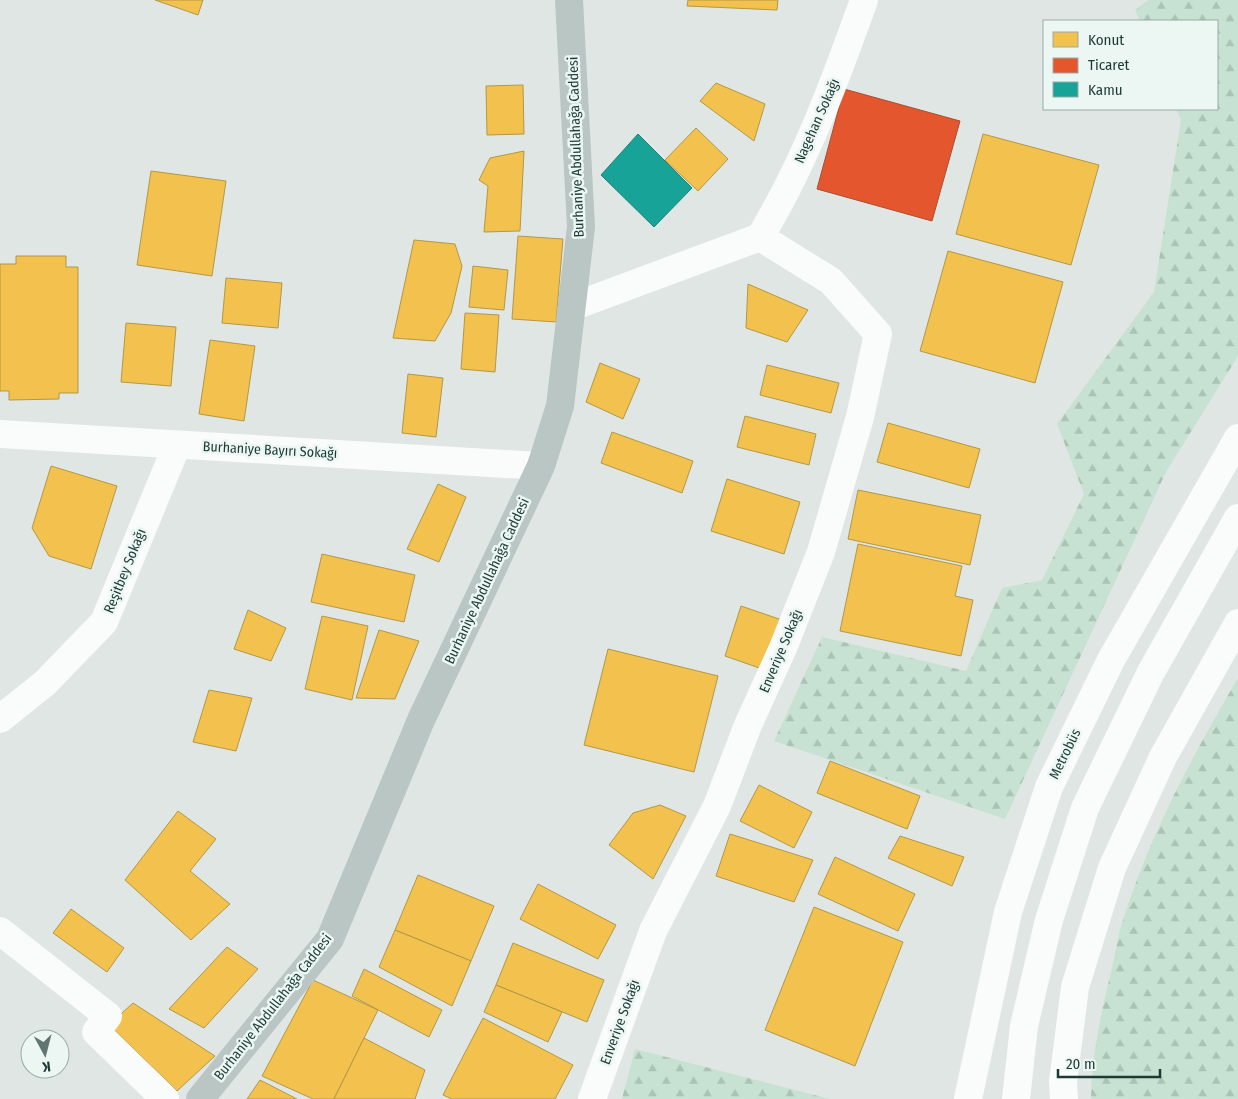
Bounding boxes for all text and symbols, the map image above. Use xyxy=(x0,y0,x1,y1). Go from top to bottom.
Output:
legend xyxy=(1043,20,1218,110)
text: Konut xyxy=(1088,31,1124,49)
street label: Burhaniye Abdullahağa Caddesi xyxy=(564,56,588,238)
text: Ticaret xyxy=(1088,56,1130,74)
street label: Nagehan Sokağı xyxy=(791,76,843,166)
text: Kamu xyxy=(1088,81,1123,99)
street label: Burhaniye Bayırı Sokağı xyxy=(202,438,338,462)
street label: Burhaniye Abdullahağa Caddesi xyxy=(441,495,533,667)
street label: Reşitbey Sokağı xyxy=(100,526,150,616)
street label: Enveriye Sokağı xyxy=(756,607,806,695)
street label: Metrobüs xyxy=(1046,726,1084,782)
street label: Burhaniye Abdullahağa Caddesi xyxy=(211,930,335,1084)
street label: Enveriye Sokağı xyxy=(597,977,643,1067)
north arrow xyxy=(20,1029,70,1079)
scale bar xyxy=(1058,1046,1160,1078)
text: 20 m xyxy=(1066,1055,1096,1073)
text: K xyxy=(41,1057,52,1075)

